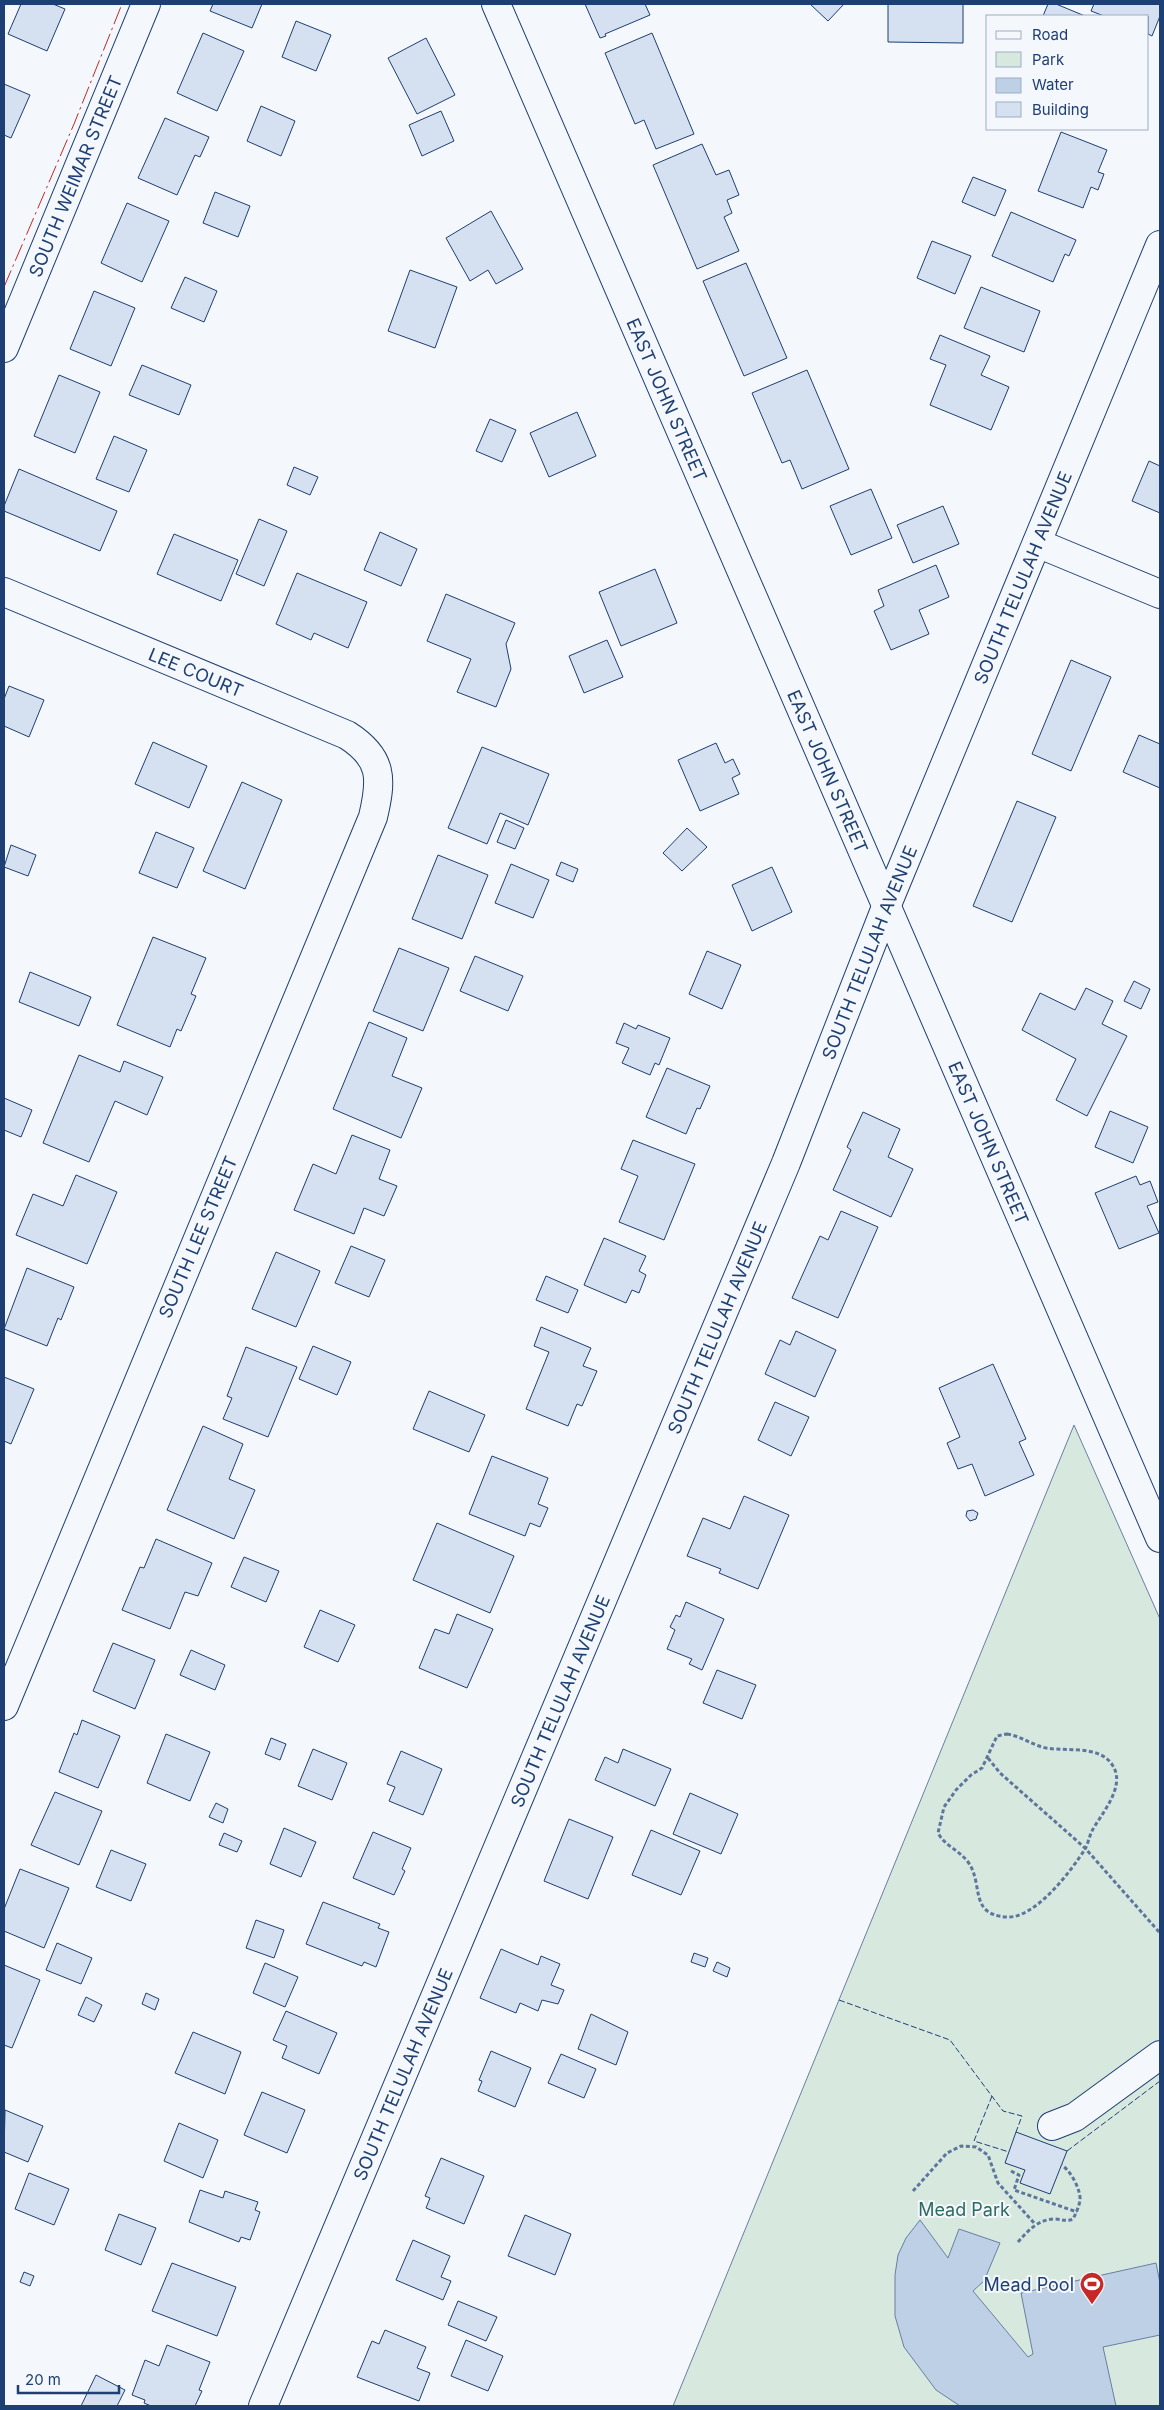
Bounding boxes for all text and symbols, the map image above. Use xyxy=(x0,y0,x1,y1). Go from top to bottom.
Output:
legend xyxy=(986,15,1149,130)
text: Road xyxy=(1032,25,1068,44)
text: Park xyxy=(1032,50,1065,69)
street label: SOUTH WEIMAR STREET xyxy=(24,72,126,280)
text: Water xyxy=(1032,75,1074,94)
text: Building xyxy=(1032,100,1089,119)
street label: EAST JOHN STREET xyxy=(623,315,712,484)
street label: SOUTH TELULAH AVENUE xyxy=(969,468,1076,687)
street label: LEE COURT xyxy=(146,643,246,701)
street label: EAST JOHN STREET xyxy=(784,686,873,856)
street label: SOUTH TELULAH AVENUE xyxy=(817,842,921,1062)
street label: EAST JOHN STREET xyxy=(944,1058,1033,1228)
street label: SOUTH LEE STREET xyxy=(154,1153,242,1321)
street label: SOUTH TELULAH AVENUE xyxy=(663,1218,771,1437)
street label: SOUTH TELULAH AVENUE xyxy=(506,1592,614,1810)
street label: SOUTH TELULAH AVENUE xyxy=(349,1965,457,2183)
park label: Mead Park xyxy=(918,2199,1010,2220)
sports icon: Mead Pool xyxy=(1079,2271,1105,2305)
place label: Mead Pool xyxy=(984,2274,1074,2295)
scale bar xyxy=(18,2362,119,2394)
text: 20 m xyxy=(25,2370,61,2389)

